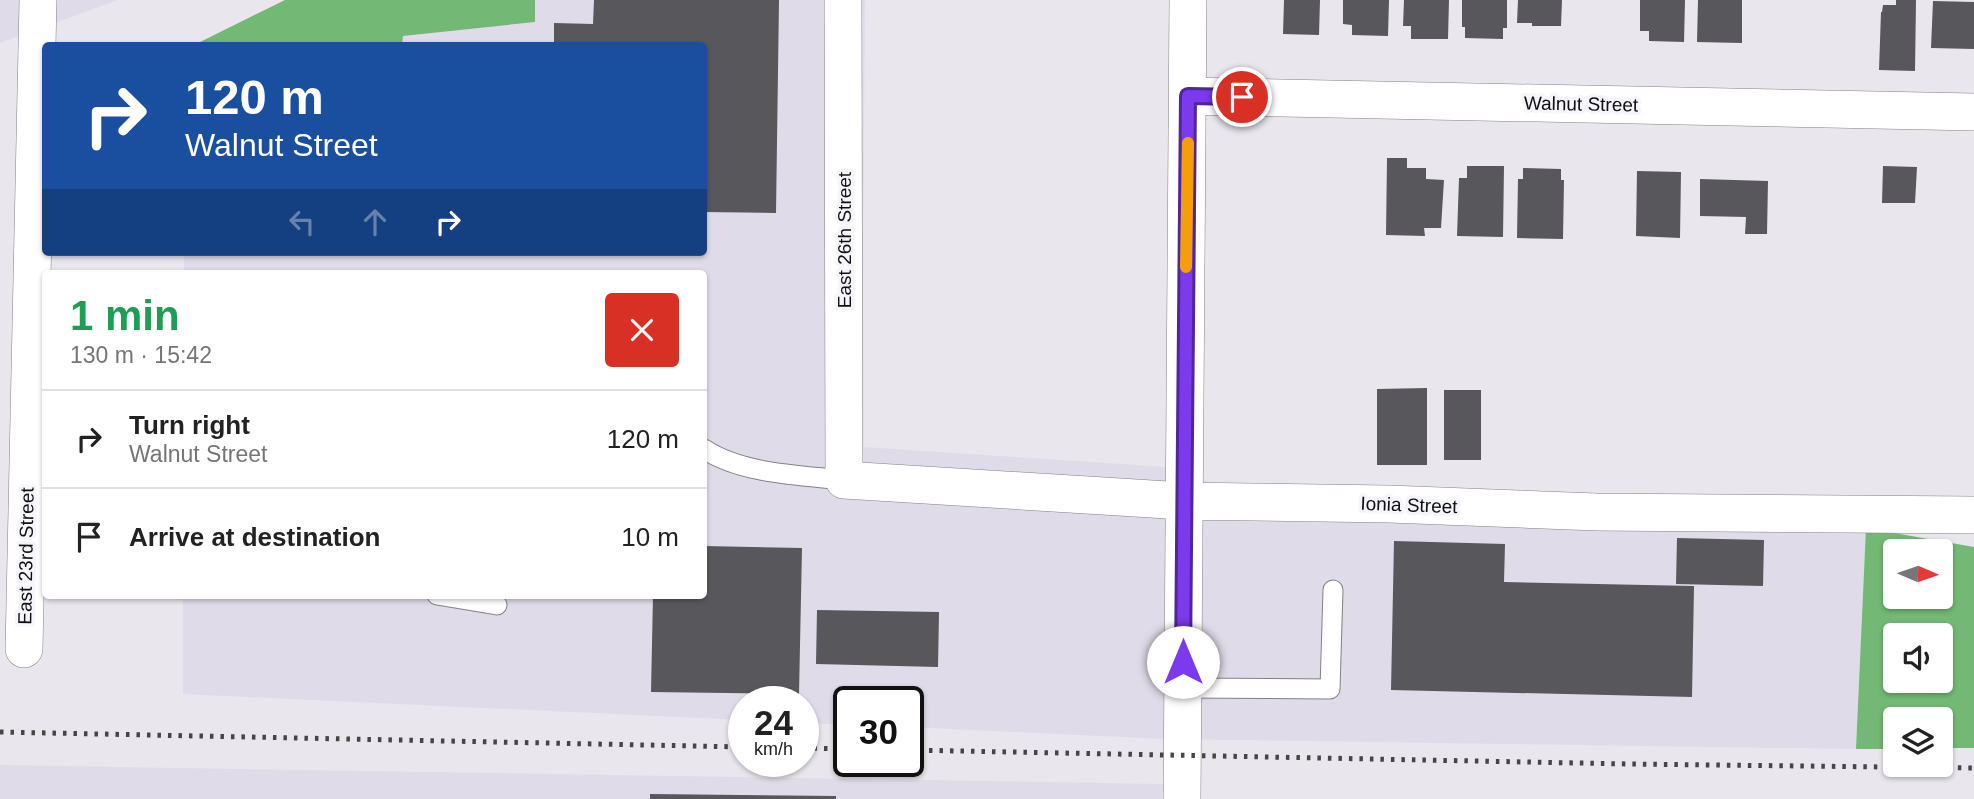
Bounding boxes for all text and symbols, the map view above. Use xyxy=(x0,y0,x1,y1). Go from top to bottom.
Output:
pin xyxy=(1212,67,1272,127)
icon: right xyxy=(70,70,161,161)
text: 120 m xyxy=(185,70,324,124)
icon: arrive xyxy=(1223,78,1261,116)
street label: Walnut Street xyxy=(1524,93,1639,116)
text: Walnut Street xyxy=(185,127,378,163)
street label: East 26th Street xyxy=(834,171,855,308)
icon: left xyxy=(283,203,321,241)
icon: ahead xyxy=(356,203,394,241)
icon: right xyxy=(429,203,467,241)
text: 1 min xyxy=(70,292,180,339)
button: close xyxy=(605,293,679,367)
text: 130 m · 15:42 xyxy=(70,342,212,368)
text: Turn right xyxy=(129,410,250,440)
icon: right xyxy=(70,420,108,458)
text: 120 m xyxy=(607,424,679,454)
text: Walnut Street xyxy=(129,441,267,467)
street label: East 23rd Street xyxy=(14,486,38,625)
street label: Ionia Street xyxy=(1360,493,1459,517)
icon: arrive xyxy=(70,518,108,556)
text: Arrive at destination xyxy=(129,522,380,552)
text: 10 m xyxy=(621,522,679,552)
north arrow xyxy=(1883,539,1953,609)
map controls xyxy=(1883,539,1953,777)
button: sound xyxy=(1883,623,1953,693)
position arrow xyxy=(1146,625,1220,699)
speed limit sign: 30 xyxy=(833,686,924,777)
text: 24 xyxy=(754,703,793,742)
button: layers xyxy=(1883,707,1953,777)
text: km/h xyxy=(754,739,793,759)

